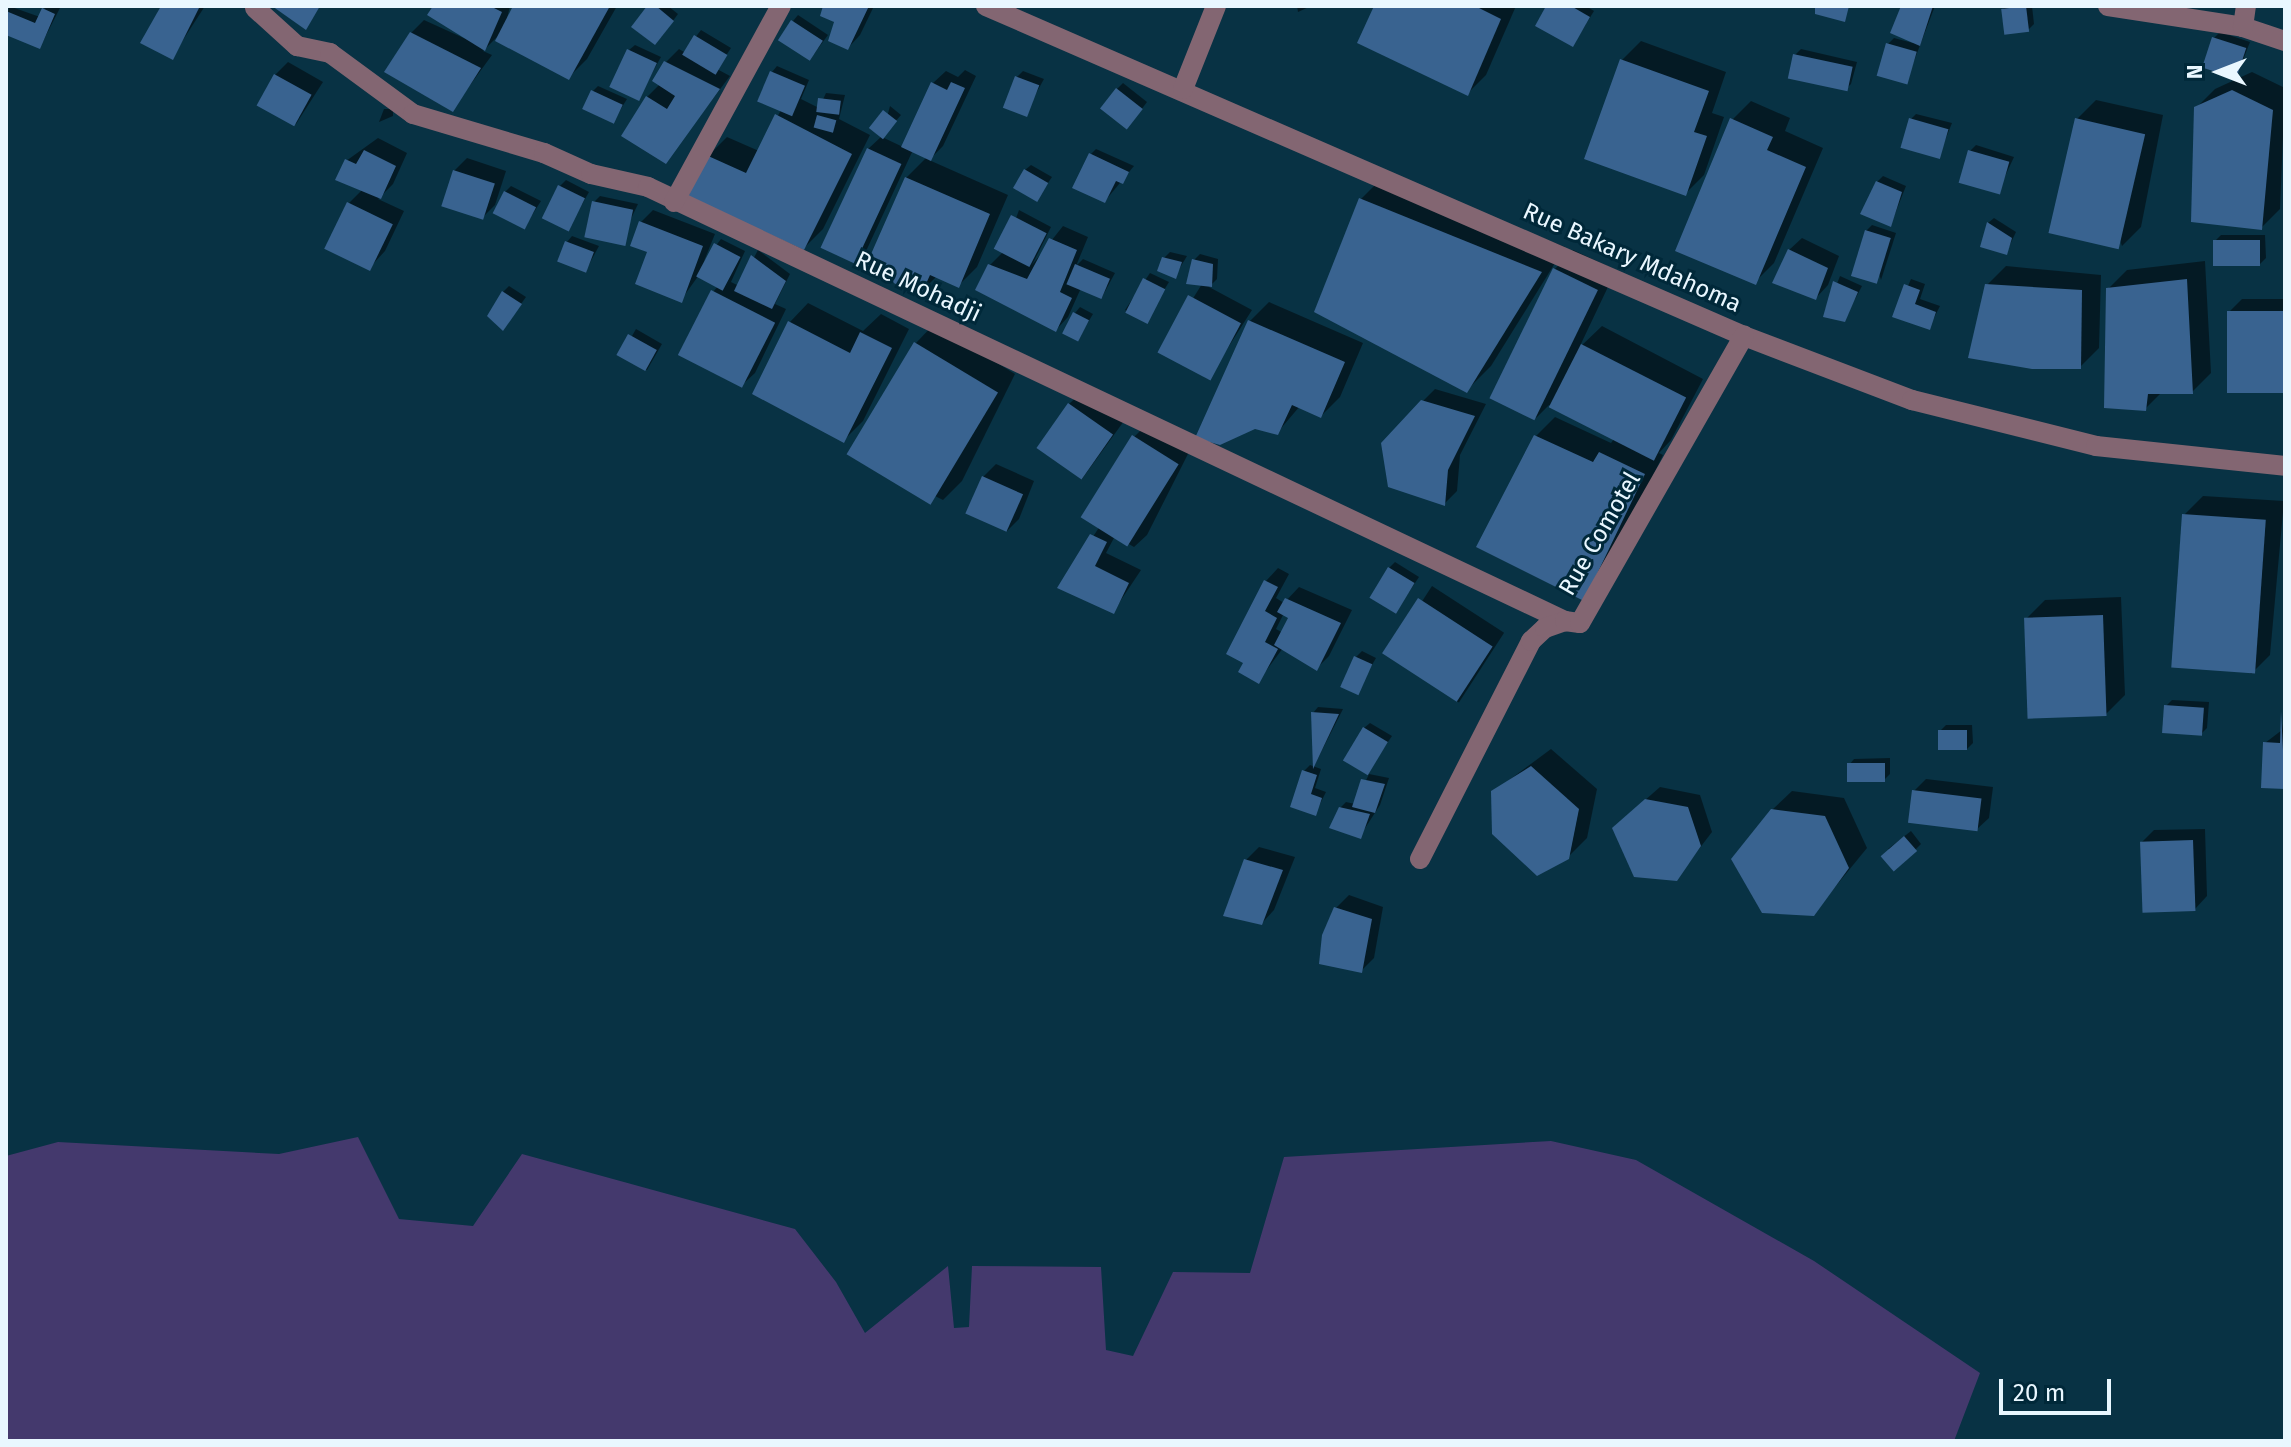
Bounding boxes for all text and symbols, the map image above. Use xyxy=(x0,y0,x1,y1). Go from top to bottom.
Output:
north arrow xyxy=(2179,32,2259,112)
text: N xyxy=(2181,65,2208,79)
street label: Rue Bakary Mdahoma xyxy=(1518,197,1746,319)
street label: Rue Mohadji xyxy=(850,245,986,329)
street label: Rue Comotel xyxy=(1553,467,1647,601)
scale bar xyxy=(2003,1363,2115,1413)
text: 20 m xyxy=(2013,1379,2065,1407)

